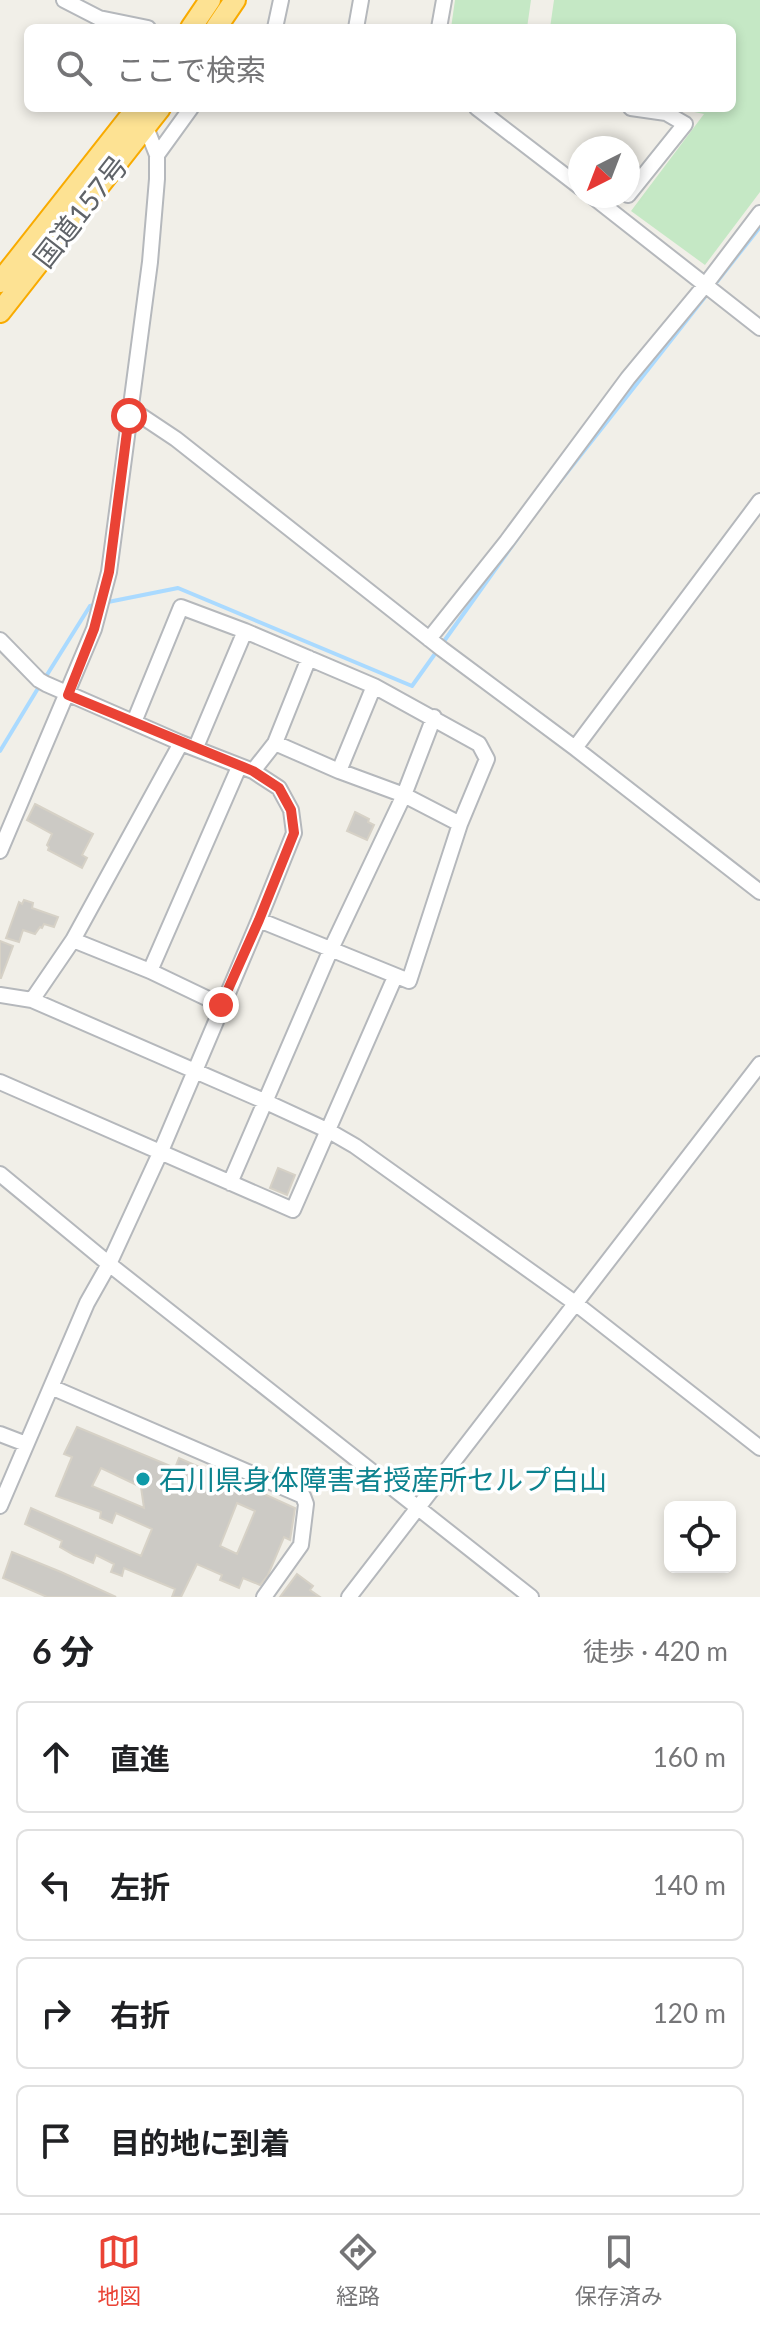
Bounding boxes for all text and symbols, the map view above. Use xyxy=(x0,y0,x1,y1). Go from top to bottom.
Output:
search box xyxy=(24,24,736,112)
icon: search xyxy=(52,46,96,90)
text: ここで検索 xyxy=(116,51,266,87)
north arrow xyxy=(568,136,640,208)
street label: 国道157号 xyxy=(26,148,134,274)
route start xyxy=(111,398,147,434)
route end xyxy=(203,987,239,1023)
place label: 石川県身体障害者授産所セルプ白山 xyxy=(159,1462,607,1496)
marker: 石川県身体障害者授産所セルプ白山 xyxy=(134,1470,152,1488)
map controls xyxy=(664,1501,736,1573)
button: locate xyxy=(664,1501,736,1573)
text: 6 分 xyxy=(32,1630,94,1671)
text: 徒歩 · 420 m xyxy=(583,1635,728,1667)
icon: ahead xyxy=(34,1735,78,1779)
text: 直進 xyxy=(110,1740,170,1776)
text: 160 m xyxy=(653,1741,726,1773)
icon: left xyxy=(34,1863,78,1907)
text: 左折 xyxy=(110,1868,170,1904)
text: 140 m xyxy=(653,1869,726,1901)
icon: right xyxy=(34,1991,78,2035)
text: 右折 xyxy=(110,1996,170,2032)
text: 120 m xyxy=(653,1997,726,2029)
icon: arrive xyxy=(34,2119,78,2163)
text: 目的地に到着 xyxy=(110,2124,290,2160)
tab: 地図 xyxy=(97,2230,141,2310)
tab: 経路 xyxy=(336,2230,380,2310)
tab: 保存済み xyxy=(575,2230,663,2310)

